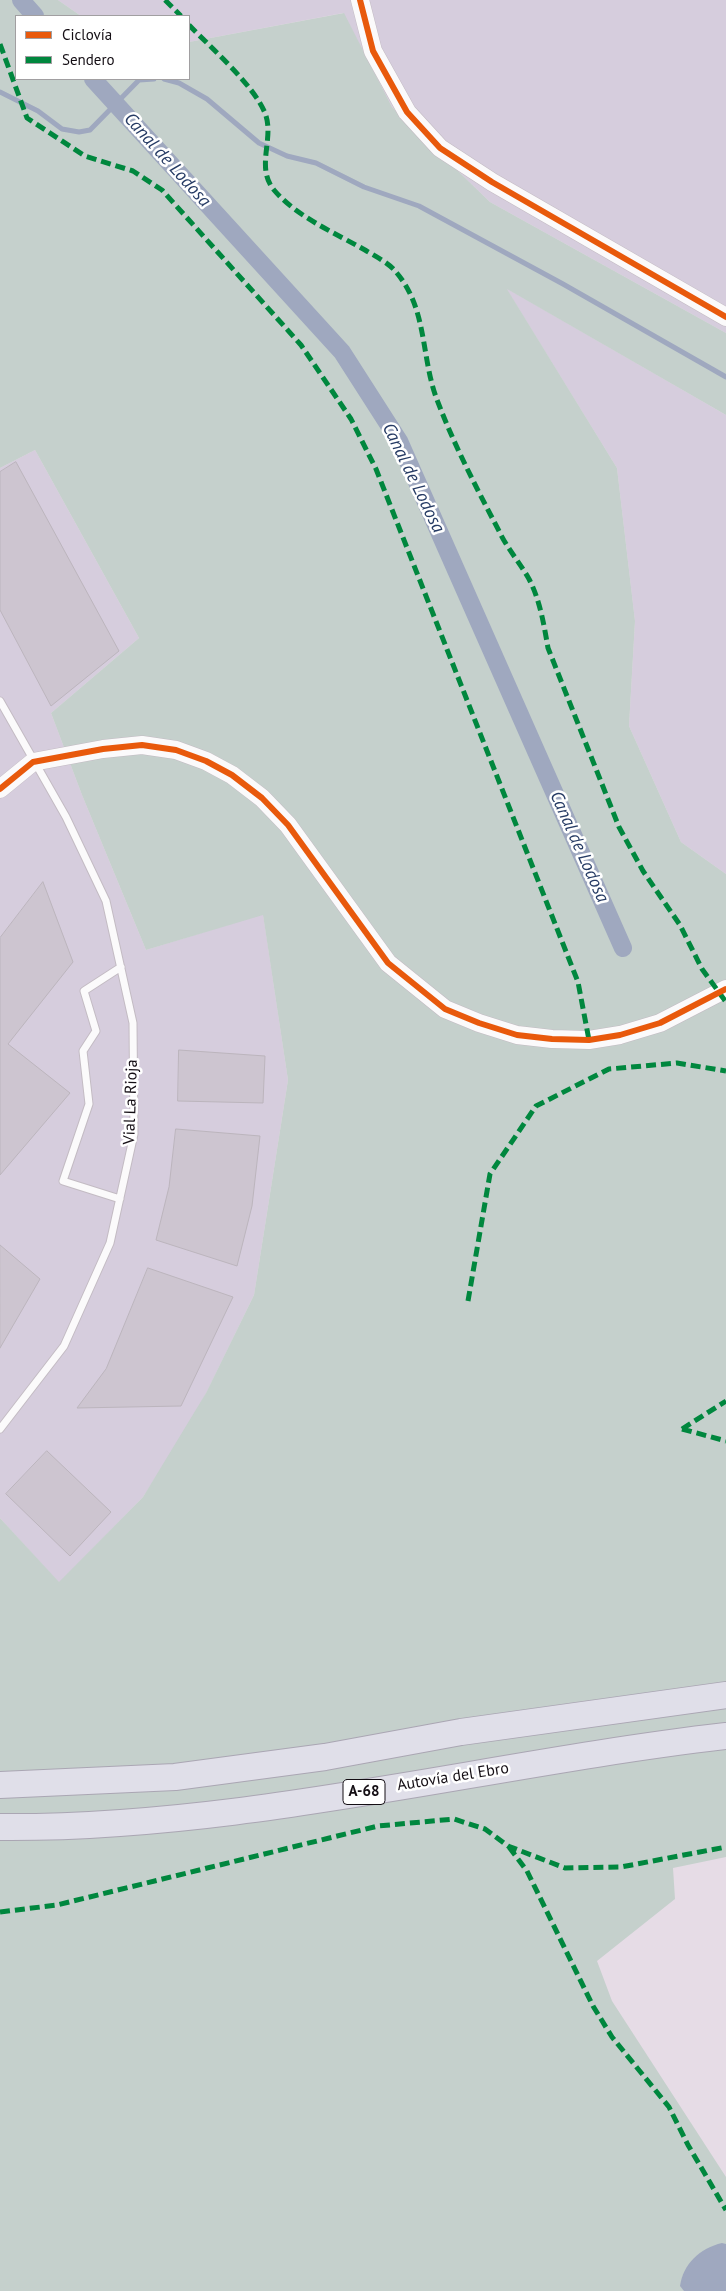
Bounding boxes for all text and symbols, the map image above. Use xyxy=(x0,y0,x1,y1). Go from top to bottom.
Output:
legend xyxy=(15,15,190,80)
text: Ciclovía xyxy=(62,25,112,44)
text: Sendero xyxy=(62,50,115,69)
water label: Canal de Lodosa xyxy=(119,108,215,212)
water label: Canal de Lodosa xyxy=(377,420,449,536)
water label: Canal de Lodosa xyxy=(545,788,613,906)
street label: Vial La Rioja xyxy=(120,1059,142,1145)
street label: Autovía del Ebro xyxy=(396,1759,510,1795)
road number: A-68 xyxy=(343,1780,385,1804)

